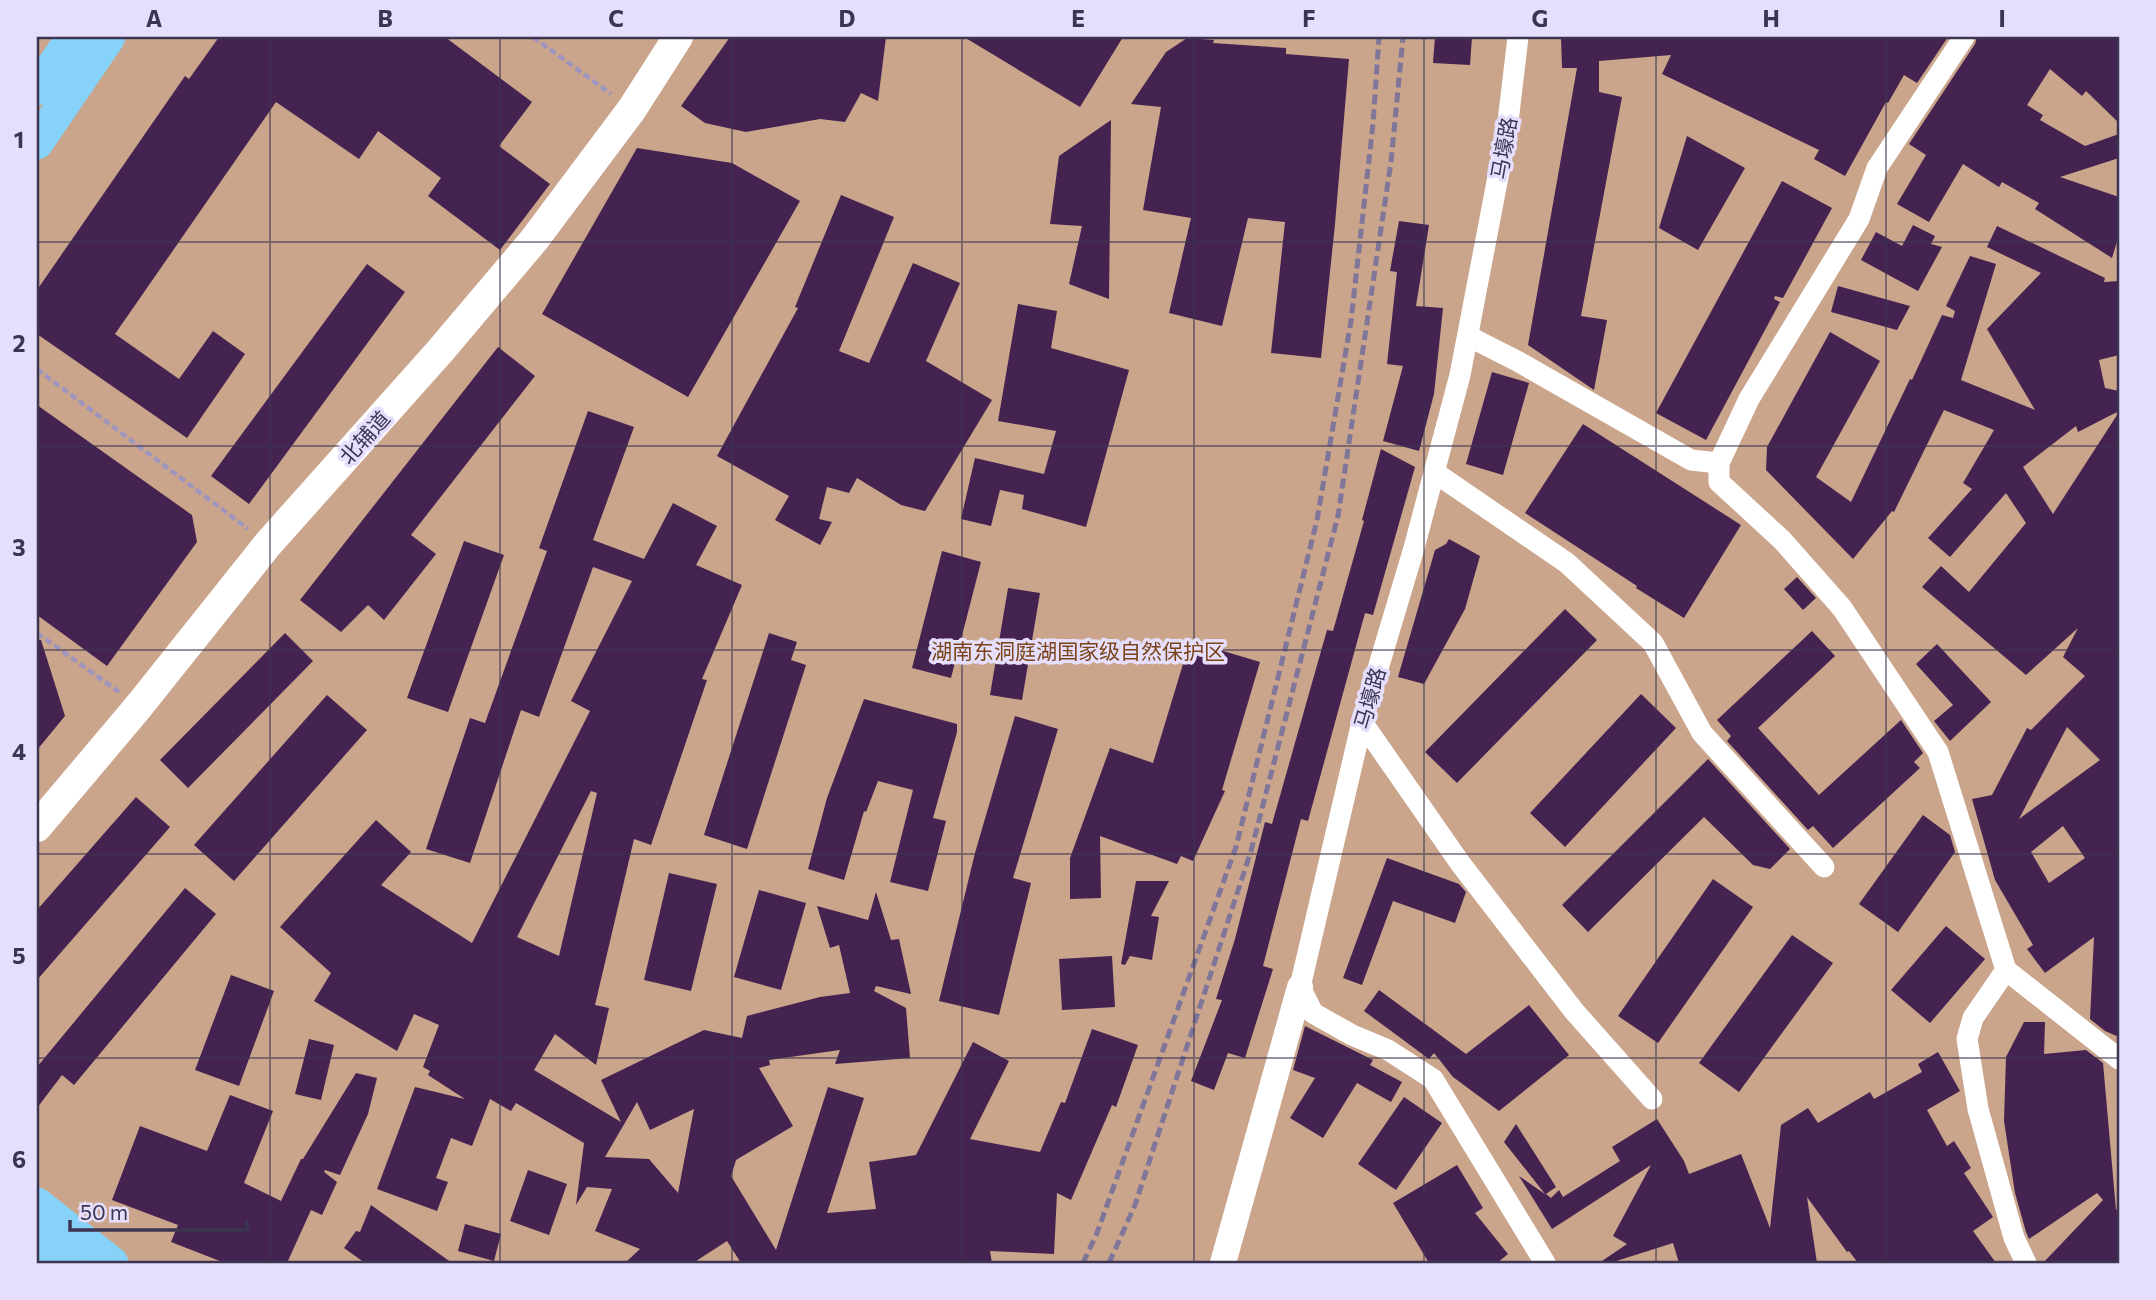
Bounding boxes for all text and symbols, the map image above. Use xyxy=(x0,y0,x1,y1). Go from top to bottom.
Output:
text: A xyxy=(146,4,163,32)
text: B xyxy=(377,4,393,32)
text: C xyxy=(608,4,624,32)
text: D xyxy=(839,4,856,32)
text: E xyxy=(1071,4,1085,32)
text: F xyxy=(1302,4,1316,32)
text: G xyxy=(1532,4,1548,32)
text: H xyxy=(1762,4,1780,32)
text: I xyxy=(1998,4,2006,32)
street label: 马壕路 xyxy=(1485,115,1521,181)
text: 1 xyxy=(14,125,24,153)
text: 2 xyxy=(12,329,26,357)
street label: 北辅道 xyxy=(334,405,394,469)
text: 3 xyxy=(12,533,26,561)
park label: 湖南东洞庭湖国家级自然保护区 xyxy=(931,638,1225,663)
street label: 马壕路 xyxy=(1348,664,1390,732)
text: 4 xyxy=(12,737,26,765)
text: 5 xyxy=(12,941,26,969)
text: 6 xyxy=(12,1145,26,1173)
scale bar xyxy=(70,1188,247,1232)
text: 50 m xyxy=(80,1199,128,1224)

